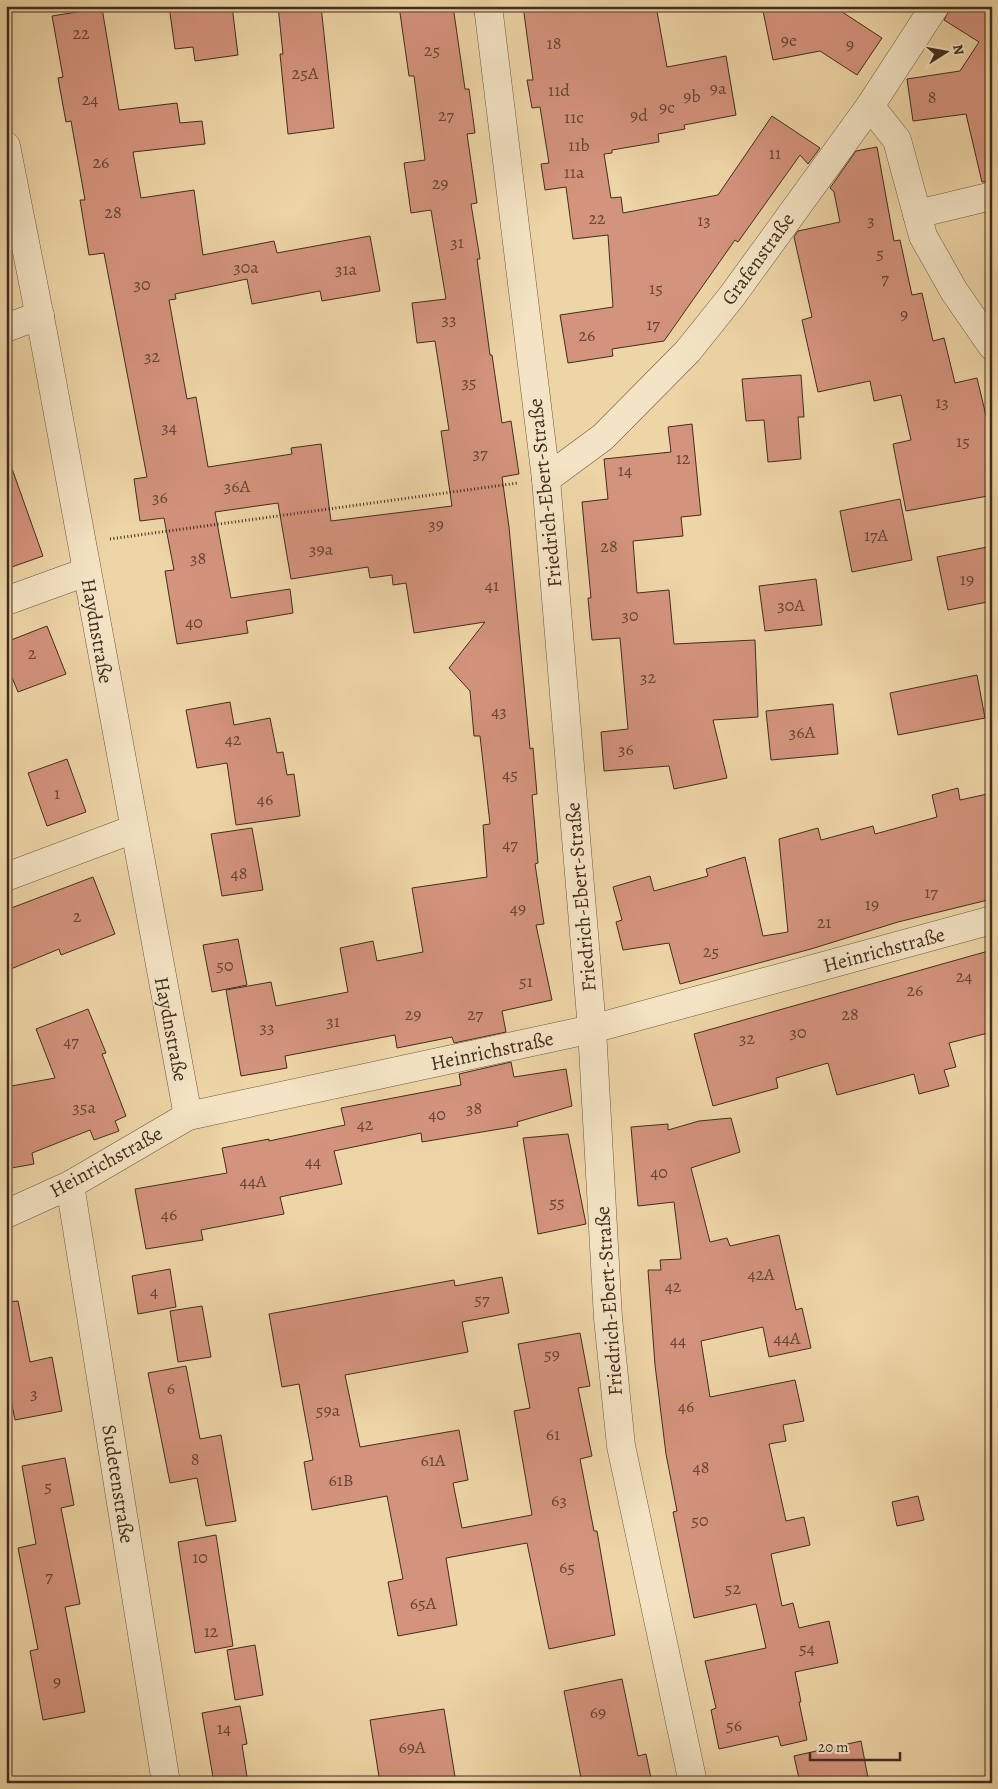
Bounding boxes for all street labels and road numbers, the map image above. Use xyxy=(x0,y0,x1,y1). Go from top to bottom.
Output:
street label: Grafenstraße xyxy=(715,207,801,311)
street label: Friedrich-Ebert-Straße xyxy=(522,397,568,589)
street label: Haydnstraße xyxy=(74,576,120,686)
street label: Friedrich-Ebert-Straße xyxy=(559,801,603,993)
street label: Heinrichstraße xyxy=(820,921,948,979)
street label: Haydnstraße xyxy=(148,974,194,1084)
street label: Heinrichstraße xyxy=(428,1025,556,1077)
street label: Heinrichstraße xyxy=(45,1120,167,1204)
street label: Friedrich-Ebert-Straße xyxy=(589,1205,629,1397)
street label: Sudetenstraße xyxy=(95,1423,141,1545)

